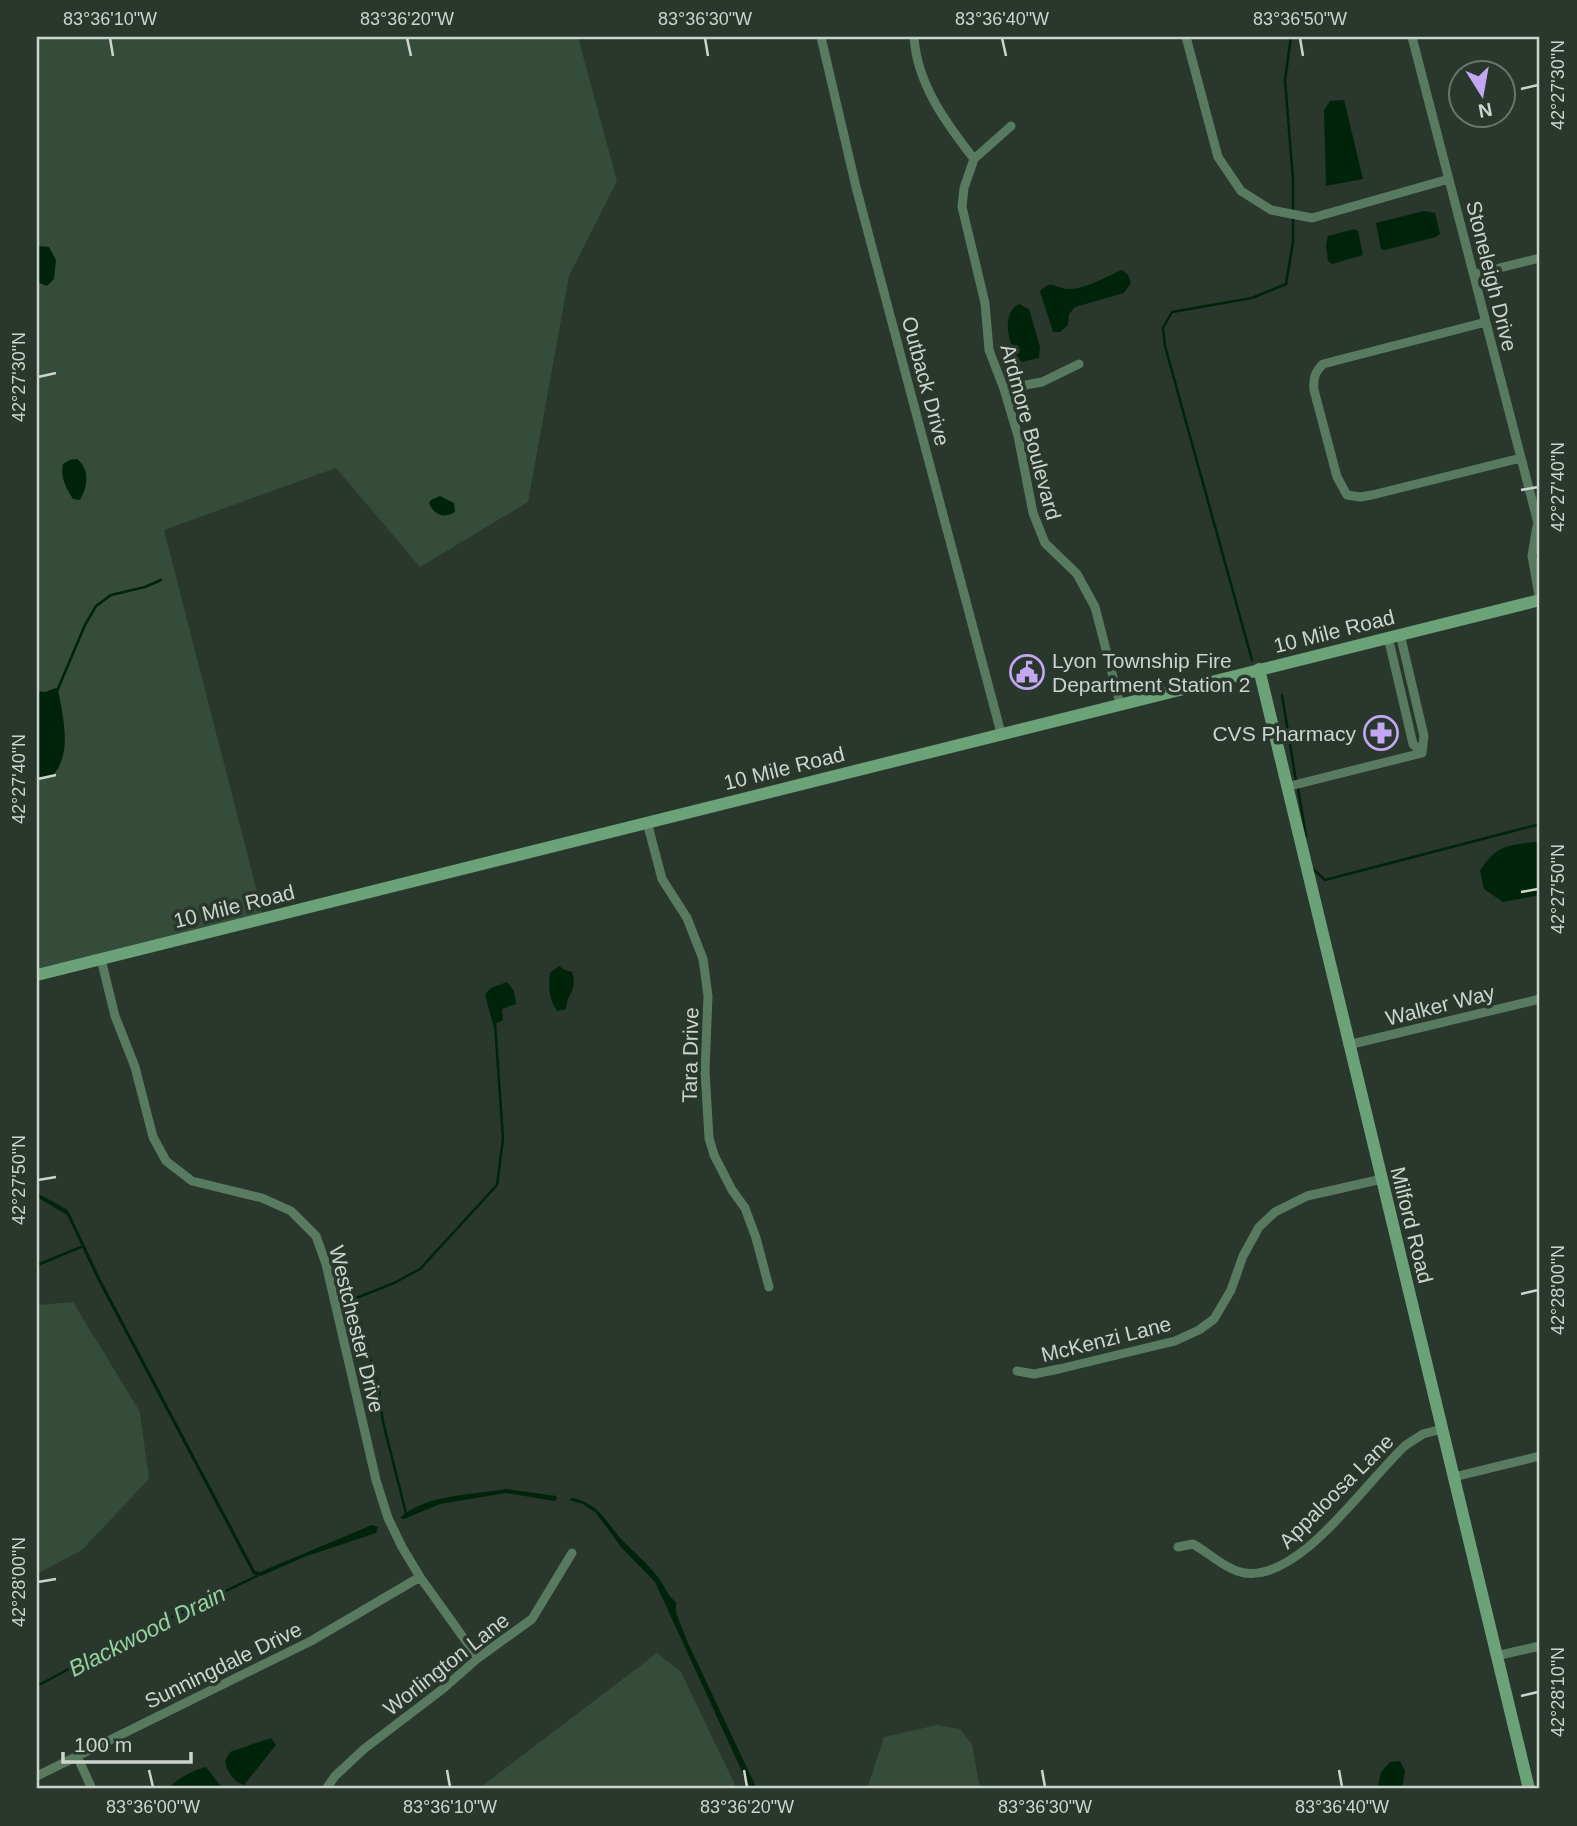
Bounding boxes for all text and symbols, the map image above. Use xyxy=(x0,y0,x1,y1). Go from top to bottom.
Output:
text: 83°36'10"W xyxy=(63,9,157,29)
text: 83°36'20"W xyxy=(360,9,454,29)
text: 83°36'30"W xyxy=(658,9,752,29)
text: 83°36'40"W xyxy=(955,9,1049,29)
text: 83°36'50"W xyxy=(1253,9,1347,29)
text: 42°27'30"N xyxy=(1548,40,1568,130)
north arrow xyxy=(1448,60,1518,130)
text: N xyxy=(1476,99,1494,122)
street label: Stoneleigh Drive xyxy=(1462,198,1522,354)
street label: Outback Drive xyxy=(898,314,954,448)
text: 42°27'30"N xyxy=(9,332,29,422)
street label: Ardmore Boulevard xyxy=(996,342,1066,522)
text: 42°27'40"N xyxy=(1548,442,1568,532)
street label: 10 Mile Road xyxy=(1271,605,1397,657)
place label: Lyon Township Fire Department Station 2 xyxy=(1052,649,1250,696)
public building icon: Lyon Township Fire Department Station 2 xyxy=(1008,653,1046,691)
pharmacy icon: CVS Pharmacy xyxy=(1362,714,1400,752)
place label: CVS Pharmacy xyxy=(1212,722,1356,745)
text: 42°27'40"N xyxy=(9,734,29,824)
street label: 10 Mile Road xyxy=(721,742,847,794)
text: 42°27'50"N xyxy=(1548,844,1568,934)
street label: 10 Mile Road xyxy=(171,880,297,932)
street label: Walker Way xyxy=(1383,980,1497,1030)
street label: Tara Drive xyxy=(678,1007,702,1103)
text: 42°27'50"N xyxy=(9,1135,29,1225)
street label: Milford Road xyxy=(1386,1164,1438,1286)
street label: Westchester Drive xyxy=(325,1243,389,1415)
text: 42°28'00"N xyxy=(1548,1245,1568,1335)
street label: McKenzi Lane xyxy=(1039,1312,1173,1366)
street label: Appaloosa Lane xyxy=(1274,1429,1398,1553)
text: 42°28'00"N xyxy=(9,1537,29,1627)
water label: Blackwood Drain xyxy=(64,1580,230,1682)
street label: Worlington Lane xyxy=(379,1608,513,1720)
street label: Sunningdale Drive xyxy=(141,1617,305,1713)
text: 42°28'10"N xyxy=(1548,1647,1568,1737)
scale bar xyxy=(63,1721,191,1765)
text: 100 m xyxy=(74,1733,132,1756)
text: 83°36'00"W xyxy=(106,1797,200,1817)
text: 83°36'10"W xyxy=(403,1797,497,1817)
text: 83°36'20"W xyxy=(700,1797,794,1817)
text: 83°36'30"W xyxy=(998,1797,1092,1817)
text: 83°36'40"W xyxy=(1295,1797,1389,1817)

